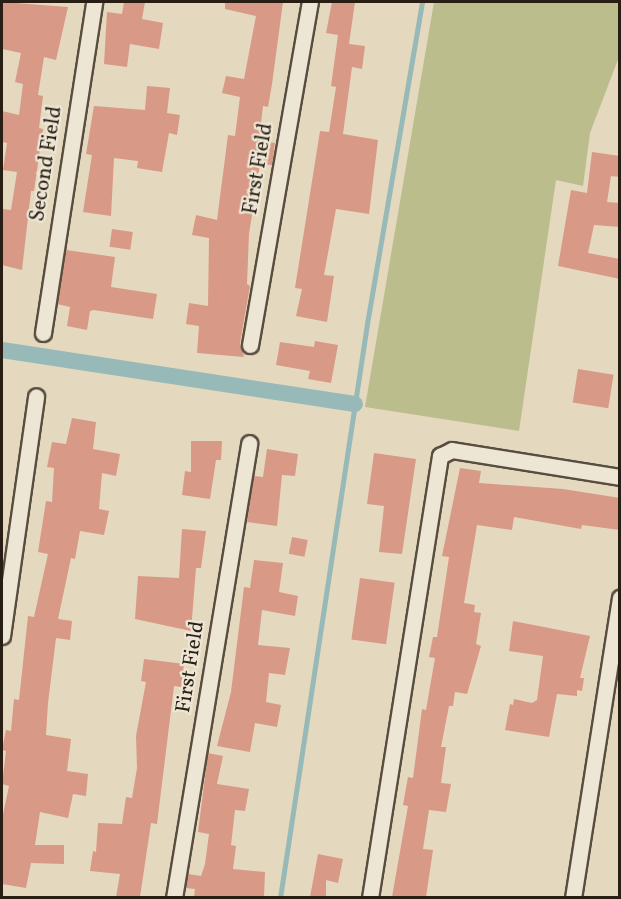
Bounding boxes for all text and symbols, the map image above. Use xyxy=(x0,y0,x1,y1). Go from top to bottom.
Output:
street label: Second Field xyxy=(25,105,69,223)
street label: First Field xyxy=(239,121,279,217)
street label: First Field xyxy=(171,619,211,715)

